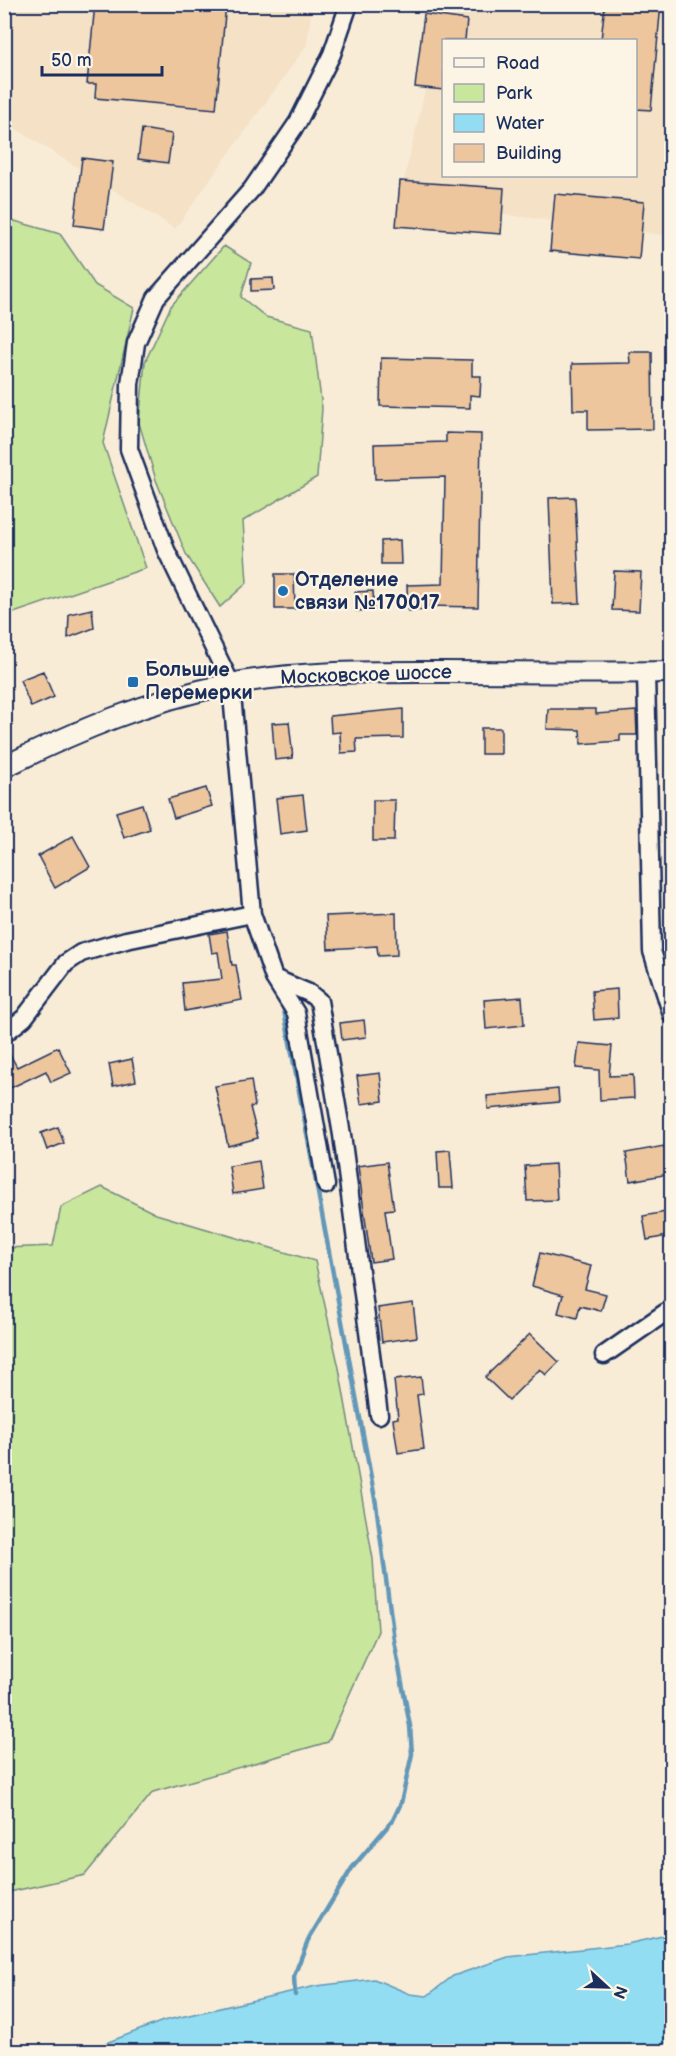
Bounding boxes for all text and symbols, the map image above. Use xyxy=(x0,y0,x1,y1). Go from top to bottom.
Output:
scale bar xyxy=(42,39,162,77)
legend xyxy=(442,39,637,177)
text: 50 m xyxy=(51,50,92,71)
text: Road xyxy=(496,53,540,74)
text: Park xyxy=(496,83,532,104)
text: Water xyxy=(496,113,544,134)
text: Building xyxy=(496,143,562,164)
place label: Отделение связи №170017 xyxy=(295,568,440,615)
marker: Отделение связи №170017 xyxy=(276,584,290,598)
place label: Большие Перемерки xyxy=(145,658,253,705)
street label: Московское шоссе xyxy=(280,660,452,690)
marker: Большие Перемерки xyxy=(126,675,140,689)
north arrow xyxy=(577,1957,637,2017)
text: N xyxy=(608,1983,631,2001)

